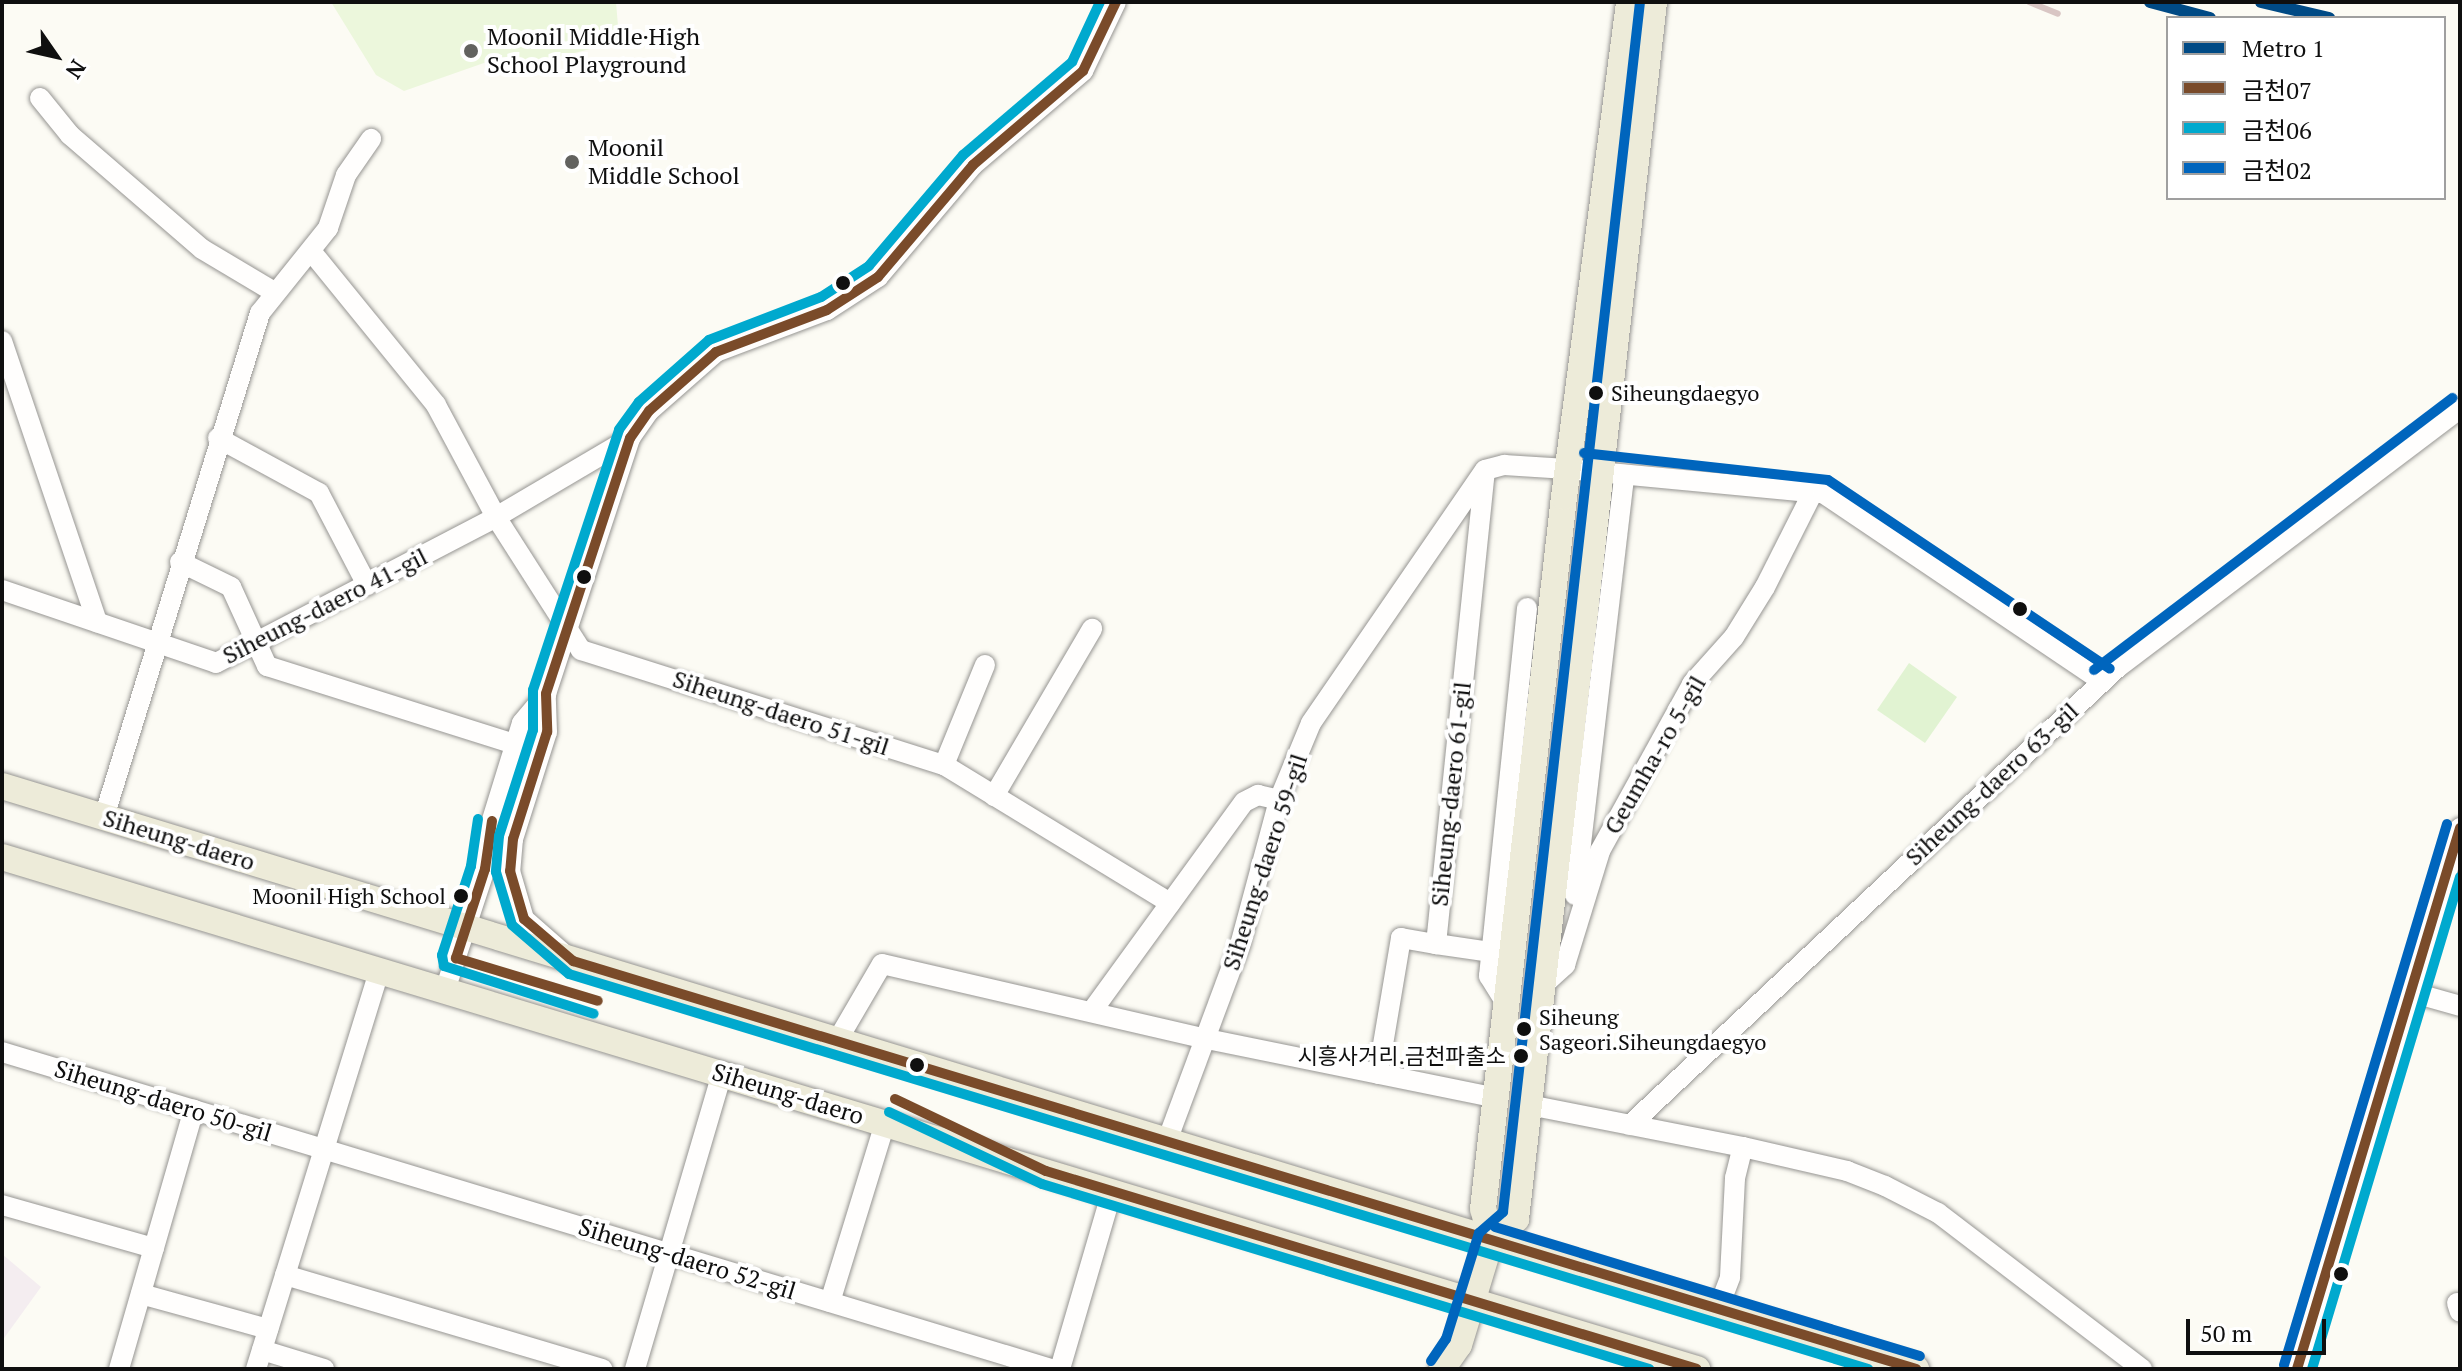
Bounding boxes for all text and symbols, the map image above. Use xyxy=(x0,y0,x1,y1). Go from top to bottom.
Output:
north arrow xyxy=(16,16,96,96)
legend xyxy=(2166,16,2446,200)
place label: Moonil Middle·High School Playground xyxy=(487,23,700,79)
text: Metro 1 xyxy=(2242,32,2325,64)
marker: Moonil Middle·High School Playground xyxy=(462,42,480,60)
text: N xyxy=(60,55,93,85)
text: 금천07 xyxy=(2242,74,2312,106)
text: 금천06 xyxy=(2242,114,2312,146)
place label: Moonil Middle School xyxy=(588,134,740,190)
marker: Moonil Middle School xyxy=(563,153,581,171)
text: 금천02 xyxy=(2242,154,2312,186)
unlabelled marker xyxy=(835,275,851,291)
place label: Siheungdaegyo xyxy=(1611,380,1759,406)
marker: Siheungdaegyo xyxy=(1588,385,1604,401)
street label: Siheung-daero 41-gil xyxy=(218,542,432,670)
unlabelled marker xyxy=(576,569,592,585)
unlabelled marker xyxy=(2012,601,2028,617)
street label: Siheung-daero 51-gil xyxy=(669,664,893,762)
street label: Geumha-ro 5-gil xyxy=(1598,671,1712,839)
street label: Siheung-daero 61-gil xyxy=(1425,680,1477,908)
street label: Siheung-daero 63-gil xyxy=(1900,696,2084,872)
street label: Siheung-daero 59-gil xyxy=(1216,750,1314,974)
street label: Siheung-daero xyxy=(100,803,258,877)
place label: Moonil High School xyxy=(253,883,446,909)
marker: Moonil High School xyxy=(453,888,469,904)
place label: Siheung Sageori.Siheungdaegyo xyxy=(1539,1003,1766,1054)
marker: Siheung Sageori.Siheungdaegyo xyxy=(1516,1021,1532,1037)
place label: 시흥사거리.금천파출소 xyxy=(1297,1043,1506,1069)
marker: 시흥사거리.금천파출소 xyxy=(1513,1048,1529,1064)
street label: Siheung-daero 50-gil xyxy=(51,1054,275,1148)
street label: Siheung-daero xyxy=(709,1057,867,1131)
unlabelled marker xyxy=(909,1057,925,1073)
street label: Siheung-daero 52-gil xyxy=(575,1212,799,1306)
unlabelled marker xyxy=(2333,1266,2349,1282)
scale bar xyxy=(2190,1303,2330,1353)
text: 50 m xyxy=(2200,1317,2252,1349)

